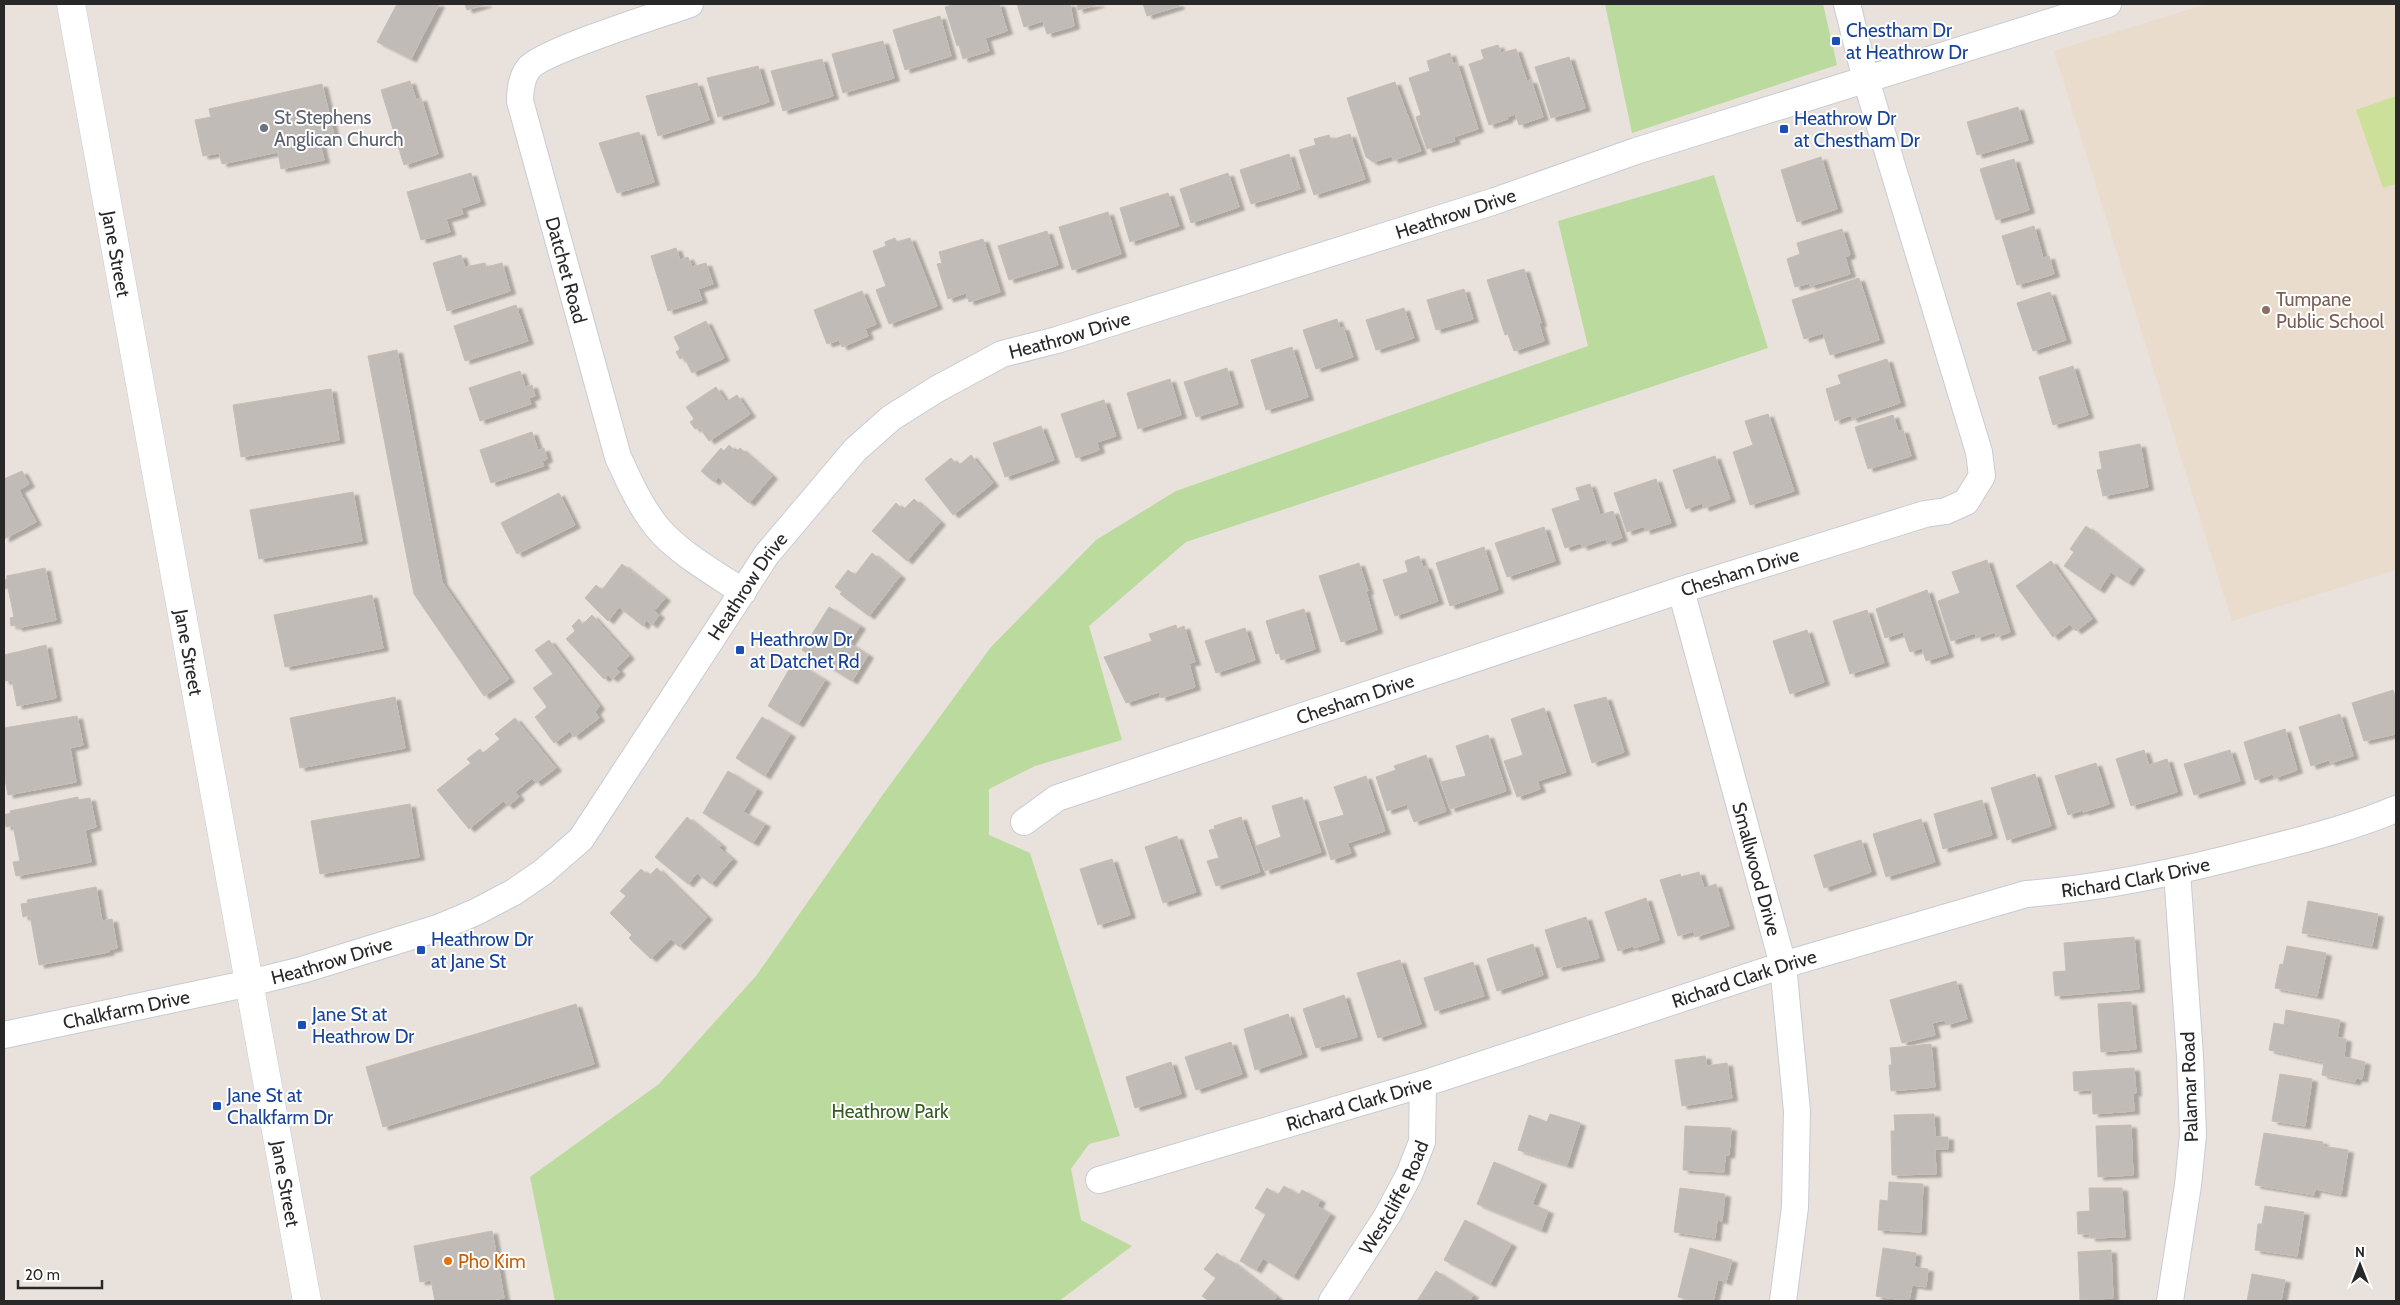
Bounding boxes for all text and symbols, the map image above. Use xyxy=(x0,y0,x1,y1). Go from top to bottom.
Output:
place label: Chestham Dr at Heathrow Dr xyxy=(1846,19,1968,64)
marker: Chestham Dr at Heathrow Dr xyxy=(1830,35,1842,47)
place label: St Stephens Anglican Church xyxy=(274,106,404,151)
place label: Heathrow Dr at Chestham Dr xyxy=(1794,107,1920,152)
marker: St Stephens Anglican Church xyxy=(258,122,270,134)
marker: Heathrow Dr at Chestham Dr xyxy=(1778,123,1790,135)
street label: Heathrow Drive xyxy=(1393,183,1519,244)
street label: Jane Street xyxy=(97,208,135,300)
street label: Datchet Road xyxy=(540,214,592,326)
place label: Tumpane Public School xyxy=(2276,288,2385,333)
marker: Tumpane Public School xyxy=(2260,304,2272,316)
street label: Heathrow Drive xyxy=(1006,306,1133,364)
street label: Heathrow Drive xyxy=(703,527,793,644)
street label: Chesham Drive xyxy=(1678,543,1802,601)
street label: Jane Street xyxy=(169,606,208,698)
place label: Heathrow Dr at Datchet Rd xyxy=(750,628,860,673)
marker: Heathrow Dr at Datchet Rd xyxy=(734,644,746,656)
street label: Chesham Drive xyxy=(1293,669,1417,729)
street label: Smallwood Drive xyxy=(1727,800,1786,939)
street label: Richard Clark Drive xyxy=(2060,853,2212,903)
place label: Heathrow Dr at Jane St xyxy=(431,928,533,973)
street label: Heathrow Drive xyxy=(269,932,395,989)
marker: Heathrow Dr at Jane St xyxy=(415,944,427,956)
street label: Richard Clark Drive xyxy=(1669,945,1820,1013)
street label: Chalkfarm Drive xyxy=(61,985,192,1034)
place label: Jane St at Heathrow Dr xyxy=(311,1003,414,1048)
marker: Jane St at Heathrow Dr xyxy=(296,1019,308,1031)
street label: Palamar Road xyxy=(2176,1031,2203,1143)
street label: Richard Clark Drive xyxy=(1283,1071,1435,1136)
place label: Jane St at Chalkfarm Dr xyxy=(226,1084,333,1129)
marker: Jane St at Chalkfarm Dr xyxy=(211,1100,223,1112)
park label: Heathrow Park xyxy=(832,1100,949,1123)
street label: Westcliffe Road xyxy=(1354,1137,1433,1259)
street label: Jane Street xyxy=(266,1138,304,1229)
north arrow xyxy=(2335,1240,2385,1290)
text: N xyxy=(2355,1243,2365,1261)
place label: Pho Kim xyxy=(458,1250,526,1273)
marker: Pho Kim xyxy=(442,1255,454,1267)
scale bar xyxy=(18,1258,101,1290)
text: 20 m xyxy=(25,1266,60,1284)

